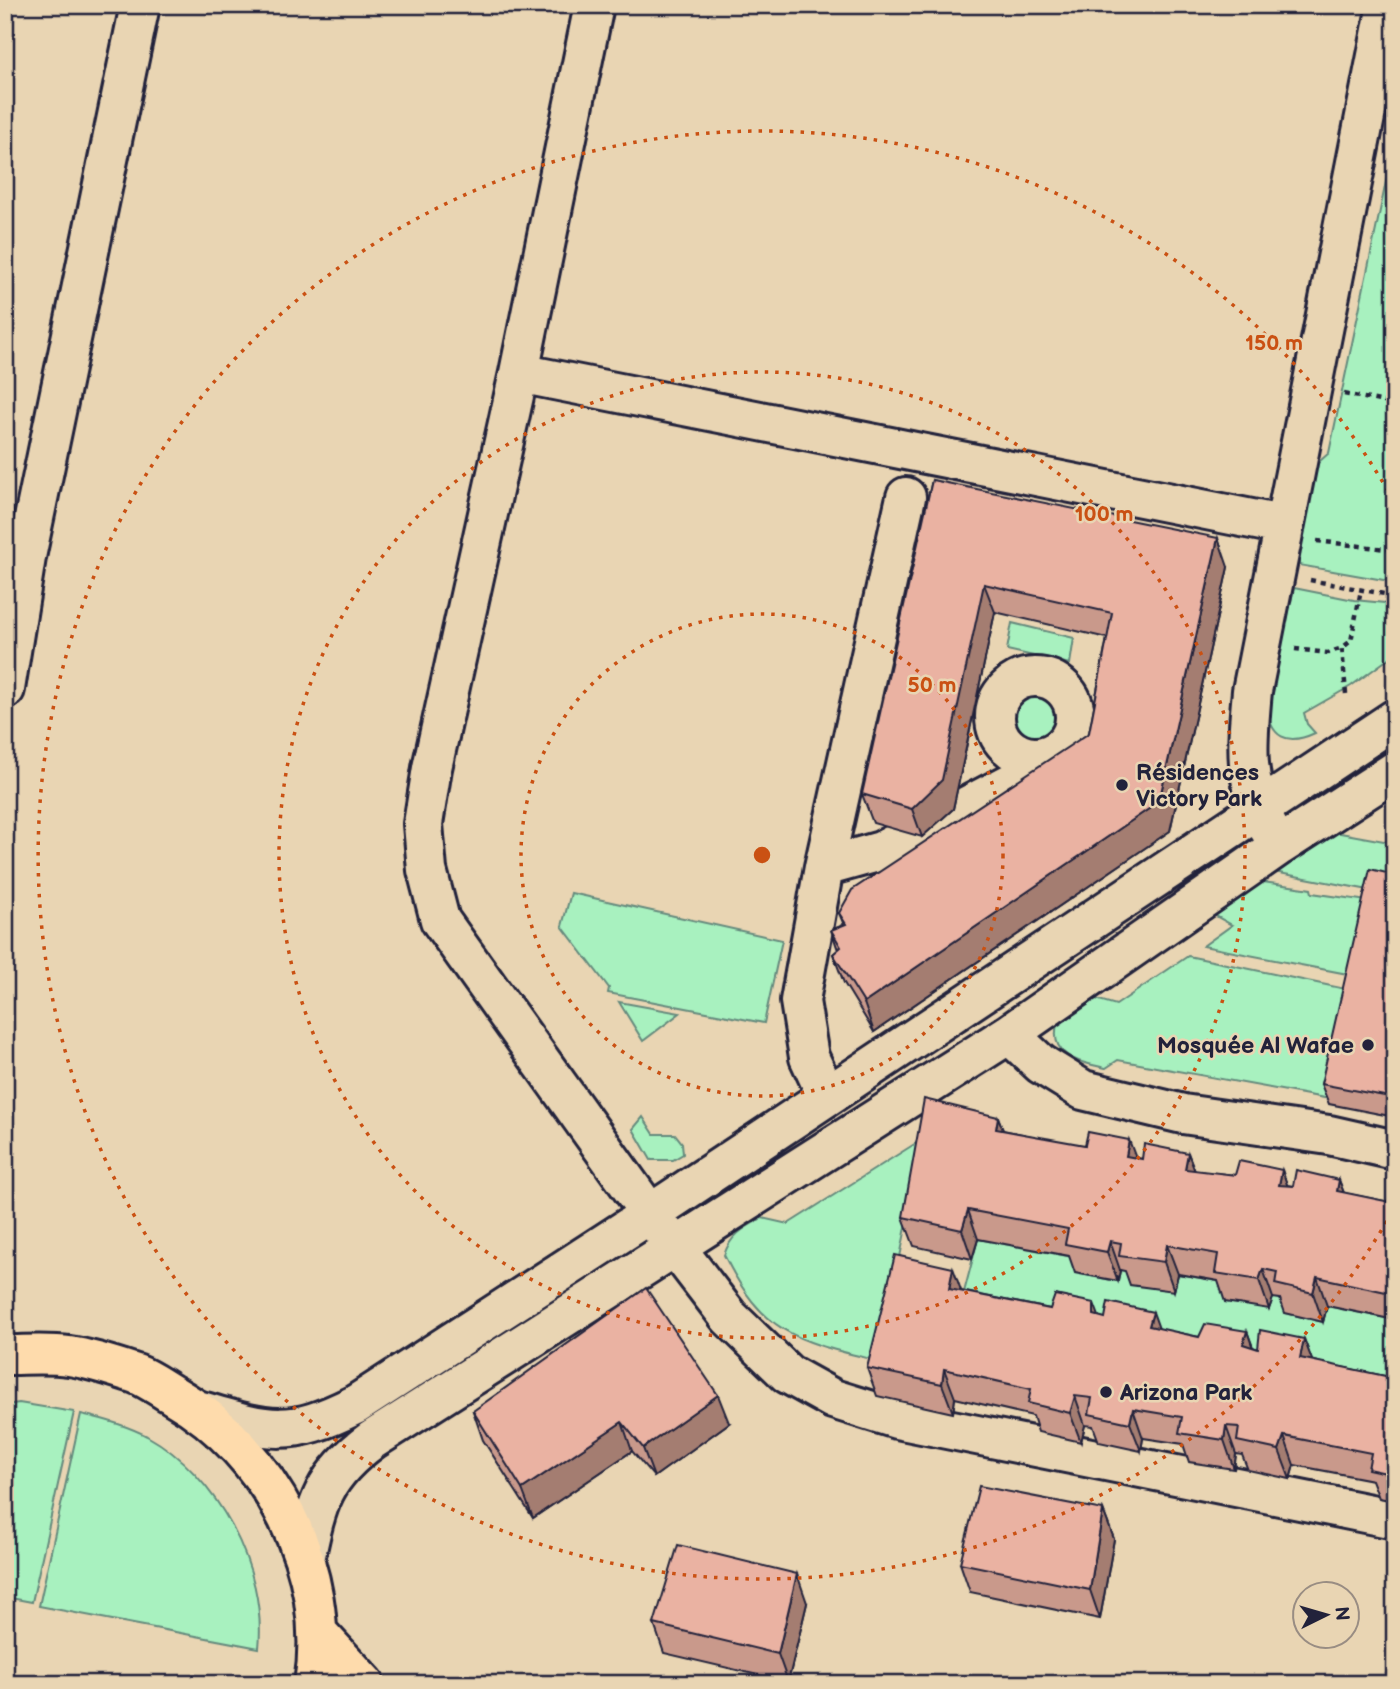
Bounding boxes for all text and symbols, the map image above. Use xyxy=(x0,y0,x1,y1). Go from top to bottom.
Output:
text: 150 m xyxy=(1245,331,1303,356)
text: 100 m xyxy=(1075,502,1133,527)
text: 50 m xyxy=(908,673,956,698)
place label: Résidences Victory Park xyxy=(1136,759,1262,813)
marker: Résidences Victory Park xyxy=(1114,777,1130,793)
centre of rings xyxy=(750,843,774,867)
place label: Mosquée Al Wafae xyxy=(1157,1032,1354,1060)
marker: Mosquée Al Wafae xyxy=(1360,1037,1376,1053)
place label: Arizona Park xyxy=(1119,1379,1252,1407)
marker: Arizona Park xyxy=(1098,1384,1114,1400)
north arrow xyxy=(1292,1580,1362,1650)
text: N xyxy=(1329,1606,1354,1622)

